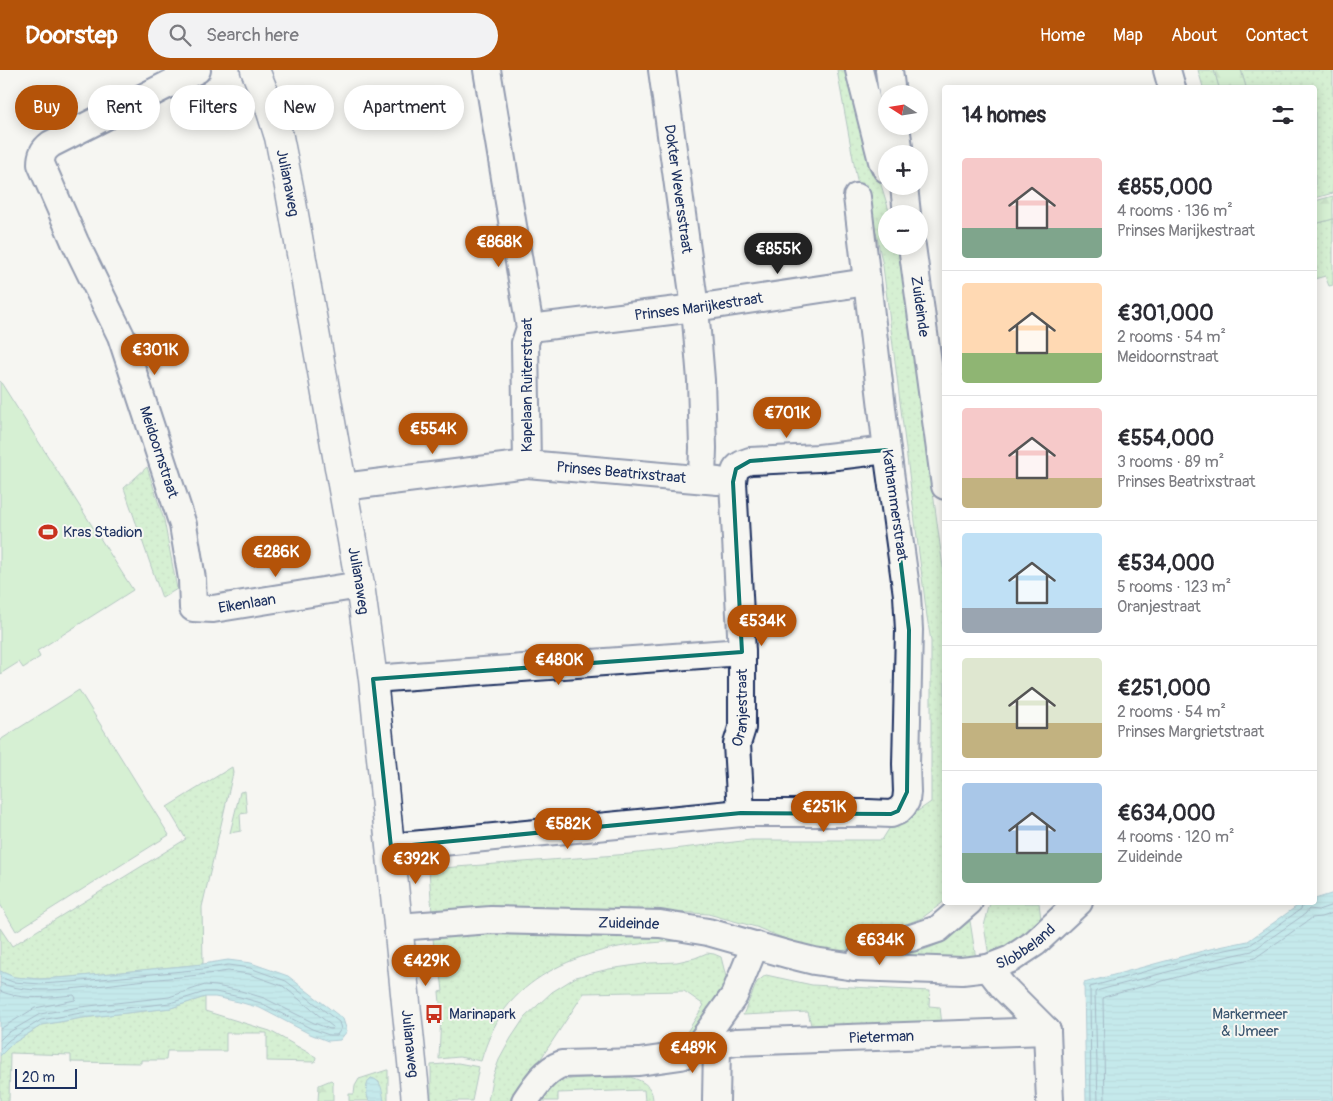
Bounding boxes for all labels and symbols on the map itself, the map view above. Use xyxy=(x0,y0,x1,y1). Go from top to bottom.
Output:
north arrow xyxy=(878,85,928,135)
street label: Dokter Weversstraat xyxy=(660,123,696,256)
street label: Julianaweg xyxy=(272,148,303,218)
pin: €868K xyxy=(464,226,534,268)
pin: €855K xyxy=(743,232,813,275)
street label: Zuideinde xyxy=(906,275,933,339)
street label: Prinses Marijkestraat xyxy=(633,289,765,325)
street label: Kapelaan Ruiterstraat xyxy=(518,317,537,452)
pin: €301K xyxy=(120,334,190,376)
pin: €701K xyxy=(752,396,822,439)
street label: Meidoornstraat xyxy=(135,404,183,501)
pin: €554K xyxy=(398,412,468,455)
street label: Kathammerstraat xyxy=(877,448,912,563)
street label: Prinses Beatrixstraat xyxy=(556,458,688,488)
sports icon: Kras Stadion xyxy=(37,521,59,543)
place label: Kras Stadion xyxy=(63,523,143,542)
pin: €286K xyxy=(241,536,311,578)
street label: Julianaweg xyxy=(343,545,373,616)
street label: Eikenlaan xyxy=(217,590,277,618)
pin: €534K xyxy=(727,604,797,647)
pin: €480K xyxy=(524,644,594,686)
street label: Oranjestraat xyxy=(728,668,752,749)
pin: €251K xyxy=(789,790,859,833)
pin: €582K xyxy=(533,808,603,850)
pin: €392K xyxy=(381,842,451,885)
street label: Zuideinde xyxy=(598,914,660,934)
street label: Slobbeland xyxy=(993,920,1059,974)
pin: €634K xyxy=(845,924,915,966)
pin: €429K xyxy=(391,944,461,987)
bus stop icon: Marinapark xyxy=(423,1003,445,1025)
place label: Marinapark xyxy=(449,1005,517,1024)
park label: Markermeer & IJmeer xyxy=(1212,1005,1288,1041)
street label: Julianaweg xyxy=(397,1009,423,1079)
street label: Pieterman xyxy=(848,1027,914,1048)
pin: €489K xyxy=(658,1032,728,1074)
scale bar xyxy=(15,1066,78,1089)

